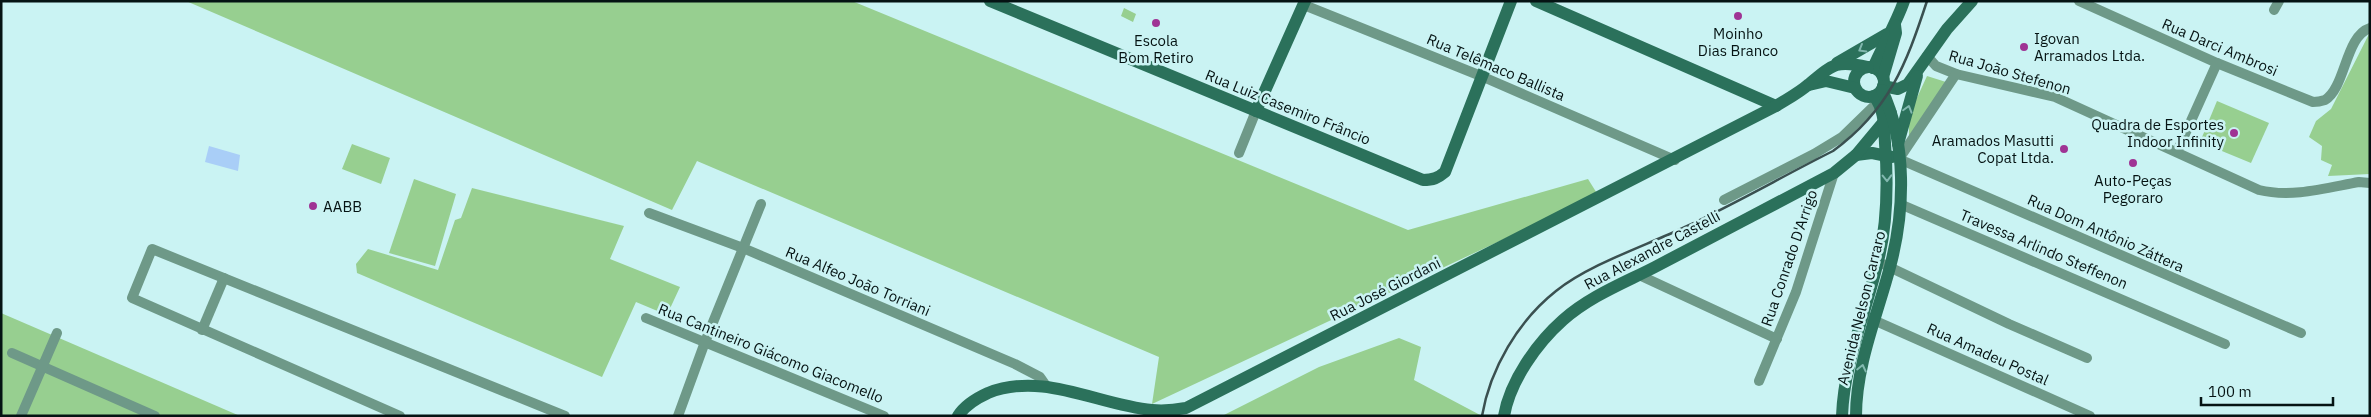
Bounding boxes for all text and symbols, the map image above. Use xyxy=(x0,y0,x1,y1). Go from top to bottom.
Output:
marker: Moinho Dias Branco xyxy=(1732,10,1744,22)
street label: Rua Darci Ambrosi xyxy=(2159,14,2281,80)
marker: Escola Bom Retiro xyxy=(1150,17,1162,29)
place label: Moinho Dias Branco xyxy=(1698,24,1778,60)
street label: Rua Telêmaco Ballista xyxy=(1424,29,1568,105)
place label: Igovan Arramados Ltda. xyxy=(2034,29,2145,65)
place label: Escola Bom Retiro xyxy=(1118,31,1194,67)
marker: Igovan Arramados Ltda. xyxy=(2018,41,2030,53)
one-way arrow xyxy=(1858,43,1867,53)
street label: Rua João Stefenon xyxy=(1947,45,2073,99)
street label: Rua Luiz Casemiro Frâncio xyxy=(1203,65,1373,149)
one-way arrow xyxy=(1902,105,1913,114)
place label: Quadra de Esportes Indoor Infinity xyxy=(2091,115,2225,151)
marker: Quadra de Esportes Indoor Infinity xyxy=(2228,127,2240,139)
place label: Aramados Masutti Copat Ltda. xyxy=(1932,131,2054,167)
marker: Aramados Masutti Copat Ltda. xyxy=(2058,143,2070,155)
marker: Auto-Peças Pegoraro xyxy=(2127,157,2139,169)
place label: Auto-Peças Pegoraro xyxy=(2094,171,2172,207)
one-way arrow xyxy=(1881,174,1892,182)
street label: Rua Conrado D'Arrigo xyxy=(1757,187,1821,329)
street label: Rua Dom Antônio Záttera xyxy=(2025,190,2187,276)
place label: AABB xyxy=(323,197,362,216)
marker: AABB xyxy=(307,200,319,212)
street label: Travessa Arlindo Steffenon xyxy=(1957,205,2131,293)
street label: Rua Alexandre Castelli xyxy=(1581,206,1723,294)
street label: Avenida Nelson Carraro xyxy=(1833,229,1889,387)
street label: Rua Alfeo João Torriani xyxy=(783,242,933,320)
street label: Rua José Giordani xyxy=(1326,253,1444,325)
street label: Rua Cantineiro Giácomo Giacomello xyxy=(656,299,886,407)
street label: Rua Amadeu Postal xyxy=(1924,319,2052,389)
one-way arrow xyxy=(1856,363,1867,372)
scale bar xyxy=(2201,374,2334,406)
text: 100 m xyxy=(2208,382,2252,401)

